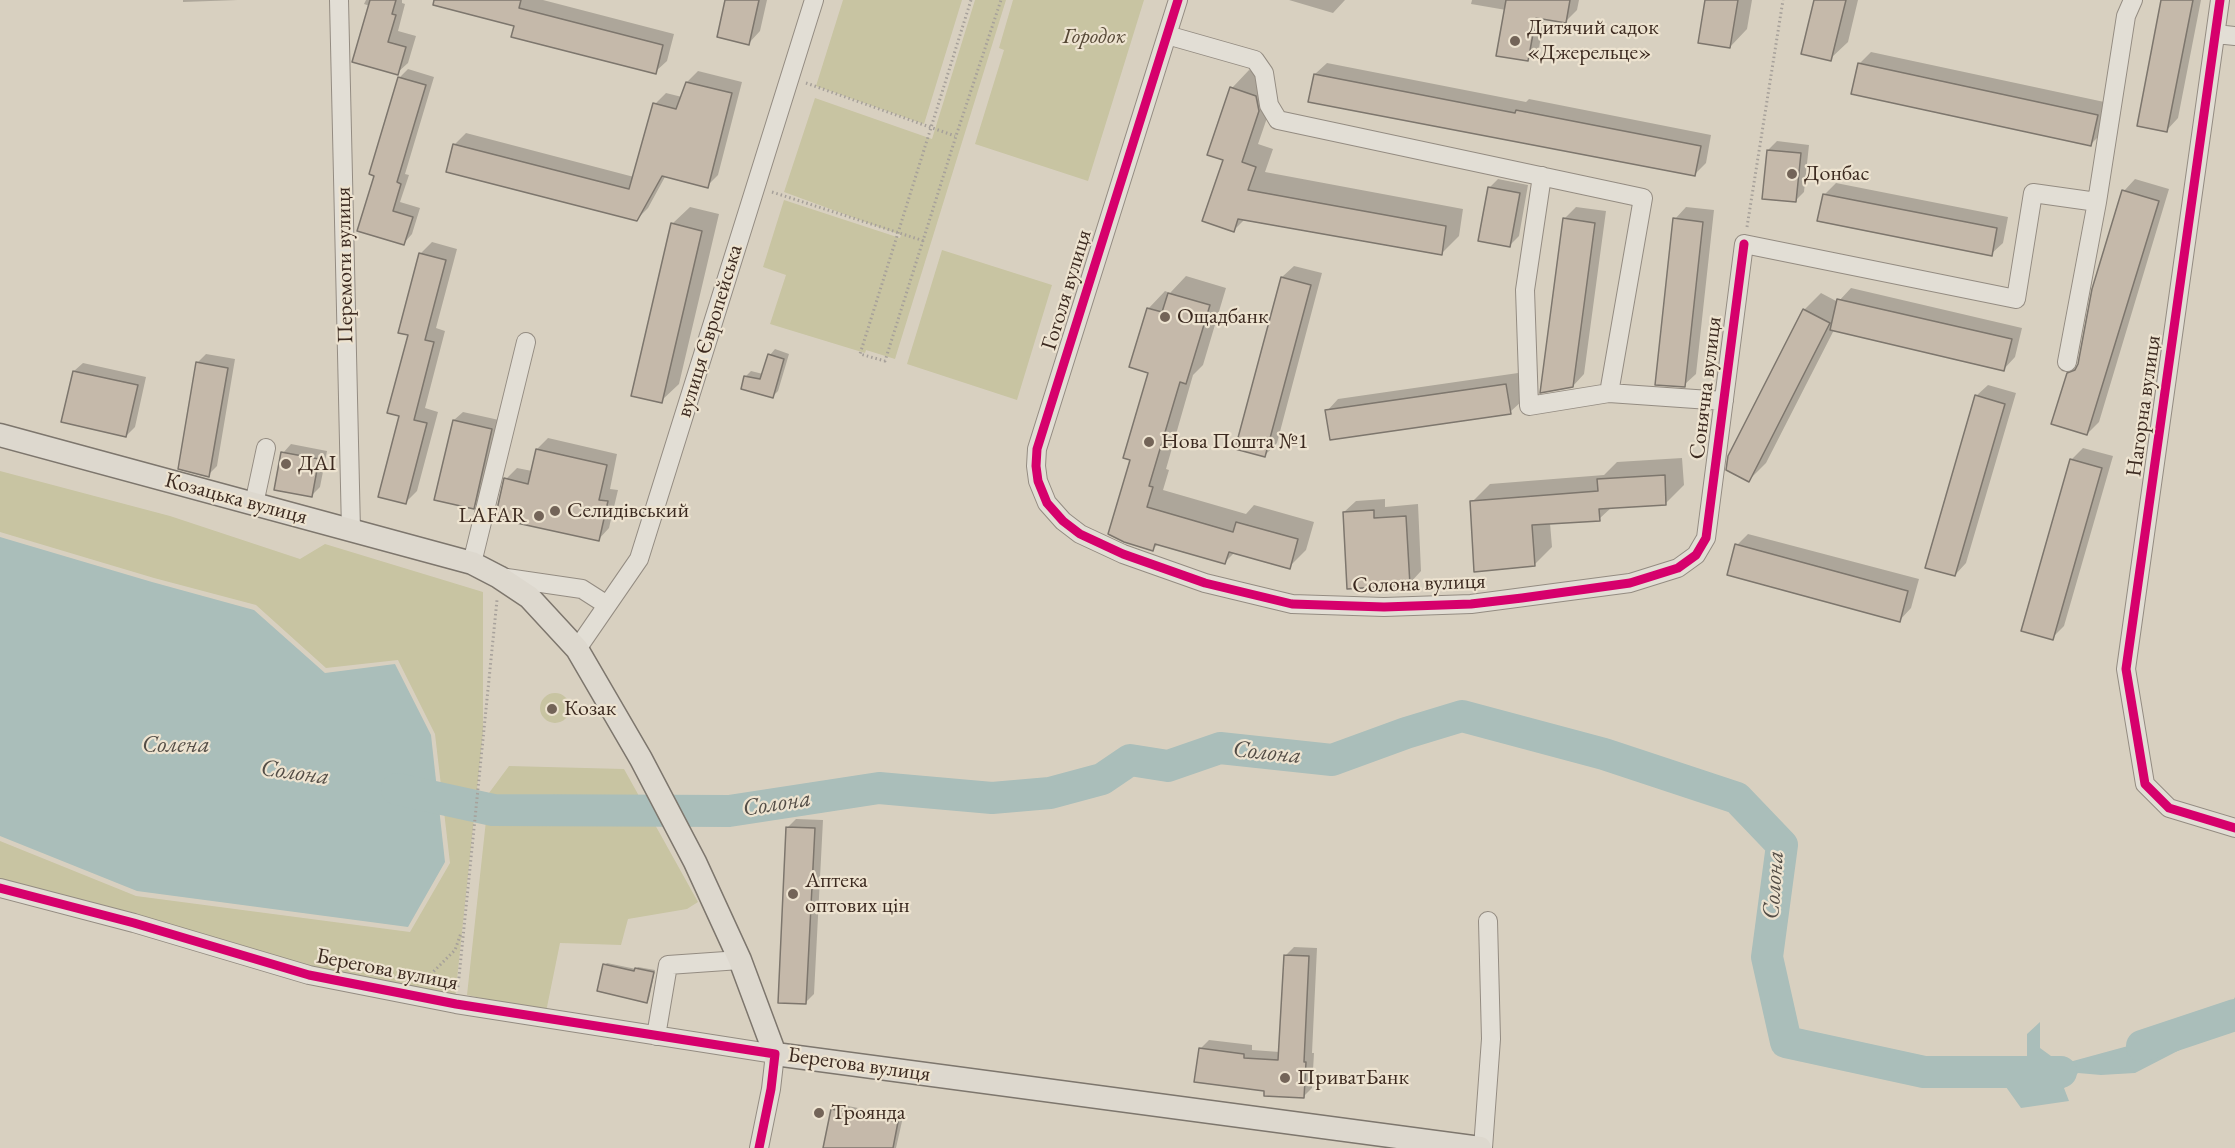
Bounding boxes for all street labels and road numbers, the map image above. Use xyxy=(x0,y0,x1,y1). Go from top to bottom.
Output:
street label: Перемоги вулиця xyxy=(330,186,360,344)
street label: Гоголя вулиця xyxy=(1036,227,1098,353)
street label: вулиця Європейська xyxy=(671,241,749,421)
street label: Сонячна вулиця xyxy=(1684,315,1728,461)
street label: Нагорна вулиця xyxy=(2121,333,2167,479)
street label: Козацька вулиця xyxy=(162,467,310,531)
street label: Солона вулиця xyxy=(1352,568,1486,600)
street label: Берегова вулиця xyxy=(314,943,460,997)
street label: Берегова вулиця xyxy=(786,1042,932,1088)

